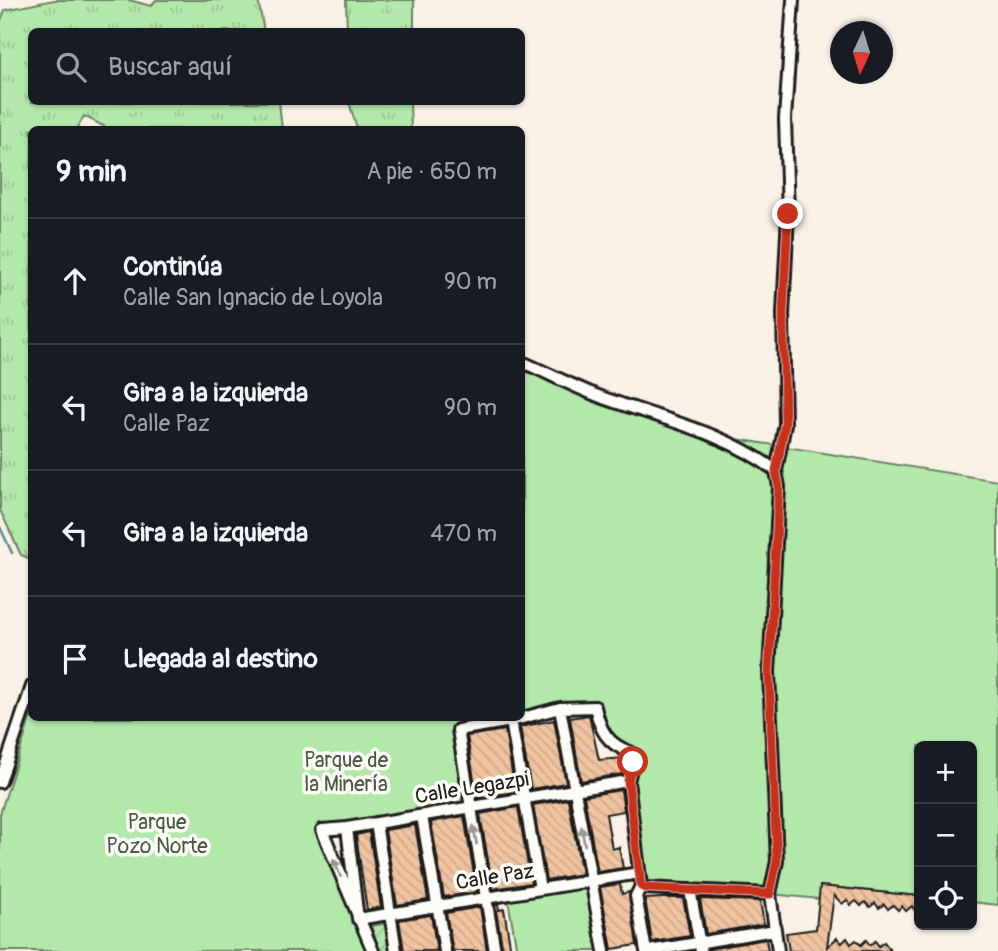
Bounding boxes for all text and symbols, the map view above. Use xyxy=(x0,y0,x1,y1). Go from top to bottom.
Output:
north arrow xyxy=(830,21,893,84)
search box xyxy=(28,28,525,105)
icon: search xyxy=(52,48,90,86)
text: Buscar aquí xyxy=(108,51,232,83)
text: 9 min xyxy=(56,153,127,190)
text: A pie · 650 m xyxy=(366,157,497,186)
route end xyxy=(772,198,803,229)
text: Continúa xyxy=(123,251,222,283)
icon: ahead xyxy=(56,262,94,300)
text: 90 m xyxy=(444,267,497,296)
text: Calle San Ignacio de Loyola xyxy=(123,283,383,312)
text: Gira a la izquierda xyxy=(123,377,308,409)
icon: left xyxy=(56,388,94,426)
text: 90 m xyxy=(444,393,497,422)
text: Calle Paz xyxy=(123,409,210,438)
icon: left xyxy=(56,514,94,552)
text: Gira a la izquierda xyxy=(123,517,308,549)
text: 470 m xyxy=(430,519,497,548)
icon: arrive xyxy=(56,640,94,678)
text: Llegada al destino xyxy=(123,643,318,675)
map controls xyxy=(914,741,977,930)
button: + xyxy=(914,741,977,804)
route start xyxy=(617,746,648,777)
park label: Parque de la Minería xyxy=(304,747,389,798)
street label: Calle Legazpi xyxy=(413,766,531,810)
button: − xyxy=(914,804,977,867)
park label: Parque Pozo Norte xyxy=(106,809,208,860)
one-way arrow xyxy=(469,824,480,846)
one-way arrow xyxy=(577,824,588,846)
street label: Calle Paz xyxy=(454,857,536,897)
one-way arrow xyxy=(331,858,342,879)
button: locate xyxy=(914,867,977,930)

